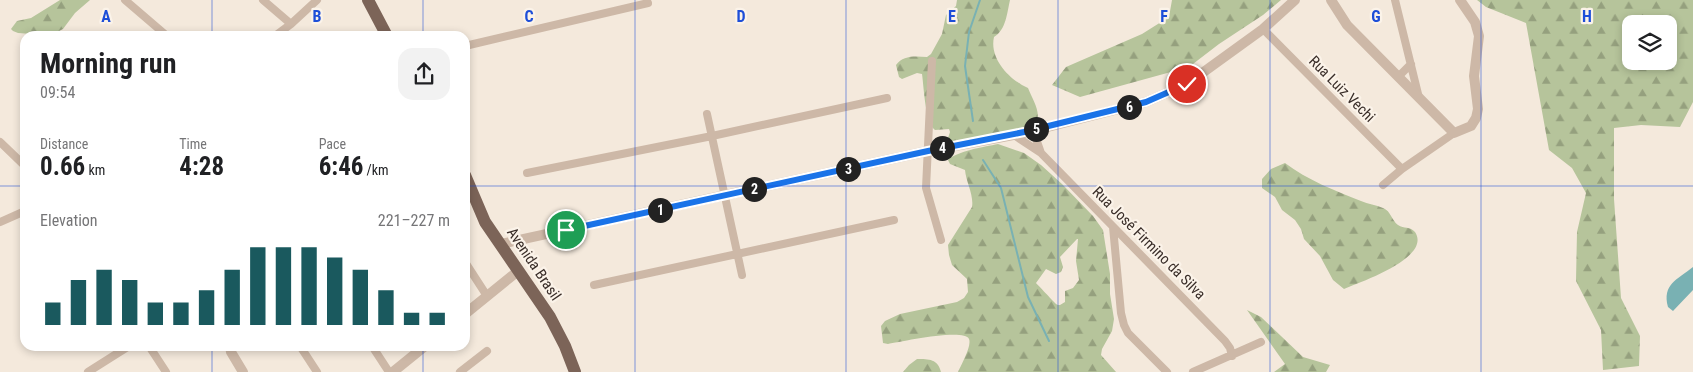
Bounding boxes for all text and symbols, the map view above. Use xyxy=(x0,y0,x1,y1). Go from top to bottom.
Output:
text: A xyxy=(101,7,111,26)
text: B xyxy=(313,7,322,26)
text: C xyxy=(524,7,534,26)
text: D xyxy=(736,7,746,26)
text: E xyxy=(948,7,956,26)
text: F xyxy=(1160,7,1168,26)
text: G xyxy=(1371,7,1381,26)
text: H xyxy=(1582,7,1592,26)
map controls xyxy=(1622,15,1677,70)
button: layers xyxy=(1622,15,1677,70)
text: Morning run xyxy=(40,47,176,80)
button: share xyxy=(398,48,450,100)
street label: Rua Luiz Vechi xyxy=(1305,52,1379,126)
pin xyxy=(1166,63,1208,105)
icon: check xyxy=(1173,70,1201,98)
text: 09:54 xyxy=(40,83,75,102)
pin: 6 xyxy=(1116,94,1142,120)
text: 6 xyxy=(1126,99,1133,115)
pin: 5 xyxy=(1024,116,1048,142)
text: 5 xyxy=(1033,121,1040,137)
text: Distance xyxy=(40,136,88,152)
text: Time xyxy=(179,136,207,152)
text: Pace xyxy=(319,136,346,152)
pin: 4 xyxy=(930,136,954,160)
text: 4 xyxy=(939,140,946,156)
text: 0.66 xyxy=(40,152,85,181)
text: 4:28 xyxy=(179,152,224,181)
text: 6:46 xyxy=(319,152,363,181)
pin: 3 xyxy=(836,156,860,182)
text: 3 xyxy=(845,161,852,177)
text: km xyxy=(85,162,105,178)
text: /km xyxy=(363,162,389,178)
pin: 2 xyxy=(742,176,766,202)
text: 2 xyxy=(751,181,758,197)
street label: Rua José Firmino da Silva xyxy=(1089,183,1209,303)
pin: 1 xyxy=(648,198,672,222)
text: 1 xyxy=(657,202,664,218)
pin xyxy=(545,209,587,251)
text: Elevation xyxy=(40,211,98,230)
text: 221–227 m xyxy=(378,211,450,230)
icon: arrive xyxy=(552,216,580,244)
street label: Avenida Brasil xyxy=(503,224,565,304)

